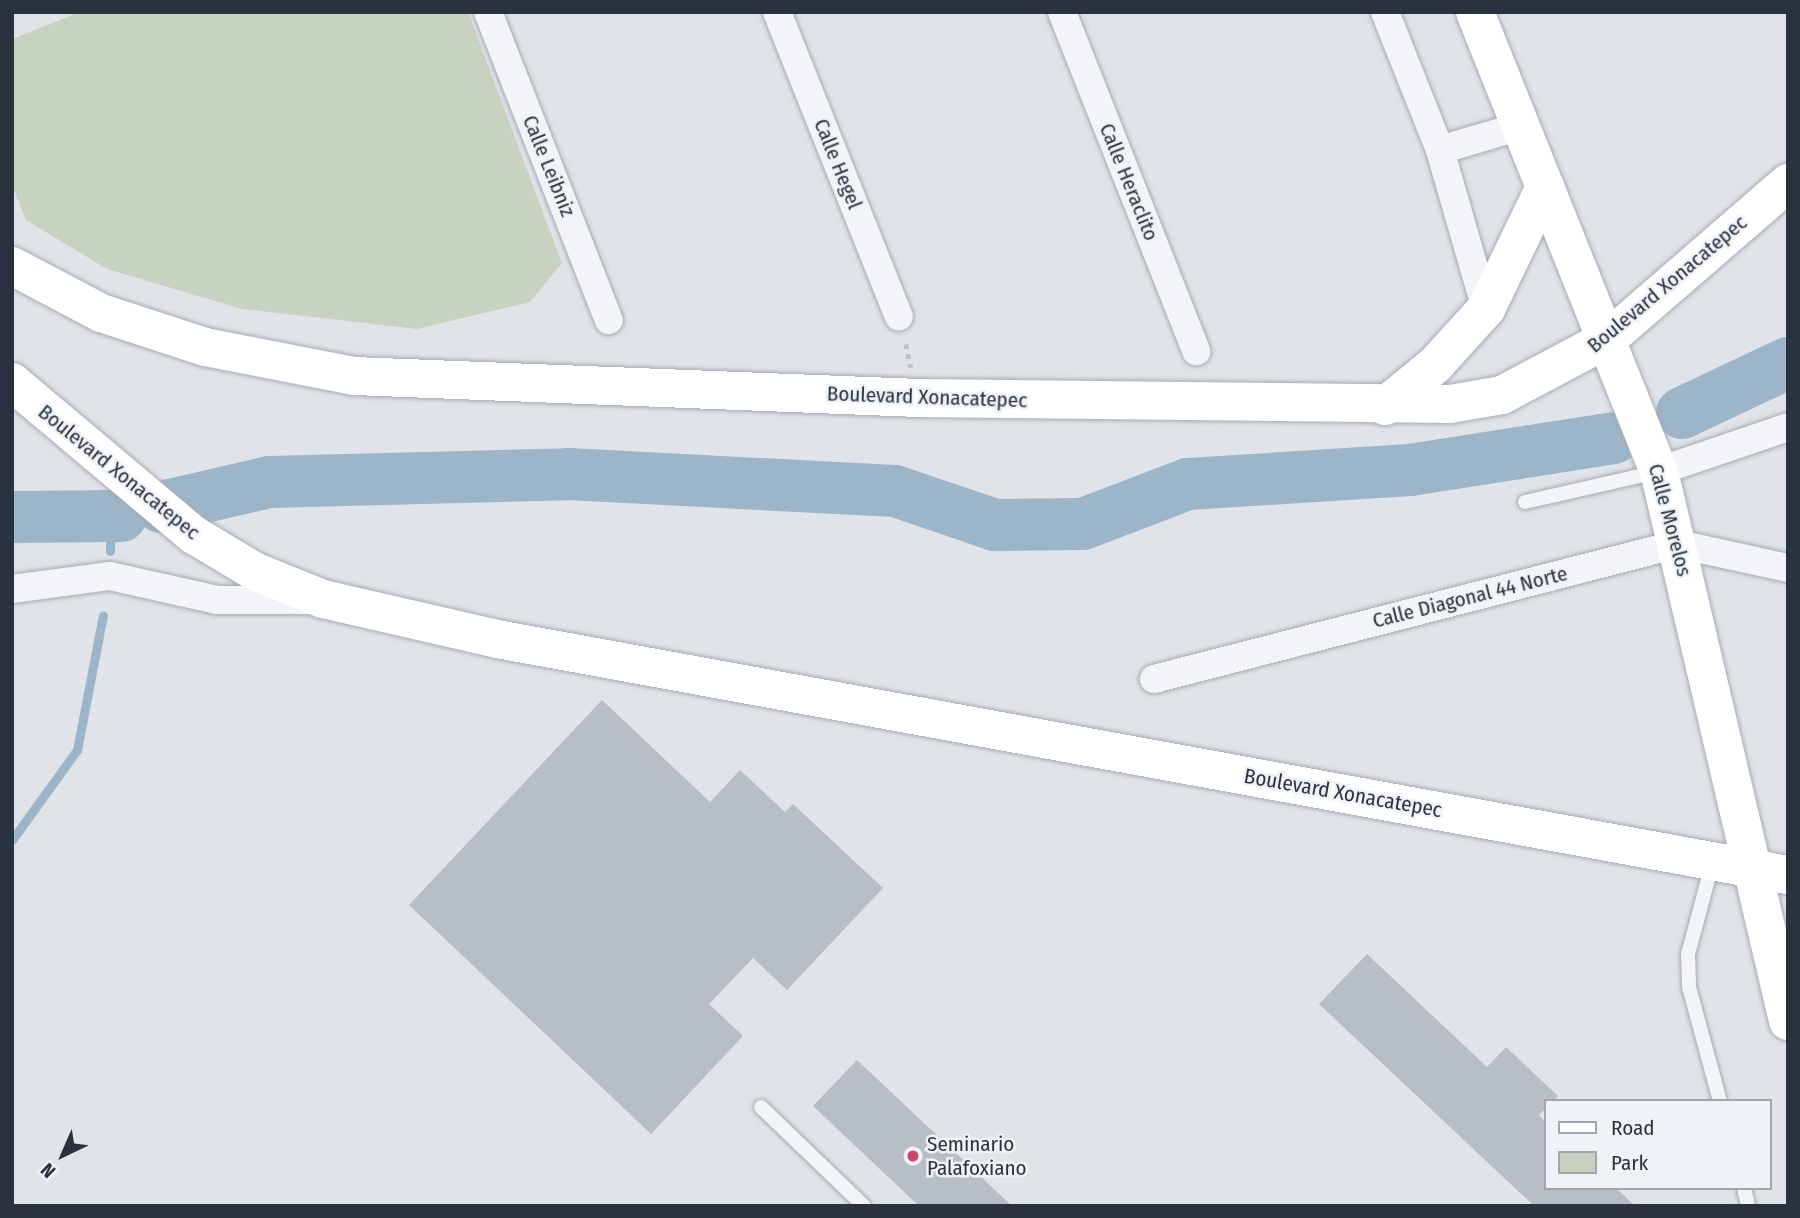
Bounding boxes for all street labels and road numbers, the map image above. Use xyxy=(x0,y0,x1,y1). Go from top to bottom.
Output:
street label: Calle Leibniz xyxy=(517,112,581,220)
street label: Calle Hegel xyxy=(808,115,868,213)
street label: Calle Heraclito xyxy=(1094,120,1164,244)
street label: Boulevard Xonacatepec xyxy=(1582,210,1752,358)
street label: Boulevard Xonacatepec xyxy=(826,381,1028,413)
street label: Boulevard Xonacatepec xyxy=(33,399,205,545)
street label: Calle Morelos xyxy=(1643,461,1697,579)
street label: Calle Diagonal 44 Norte xyxy=(1370,561,1570,633)
street label: Boulevard Xonacatepec xyxy=(1242,763,1444,823)

